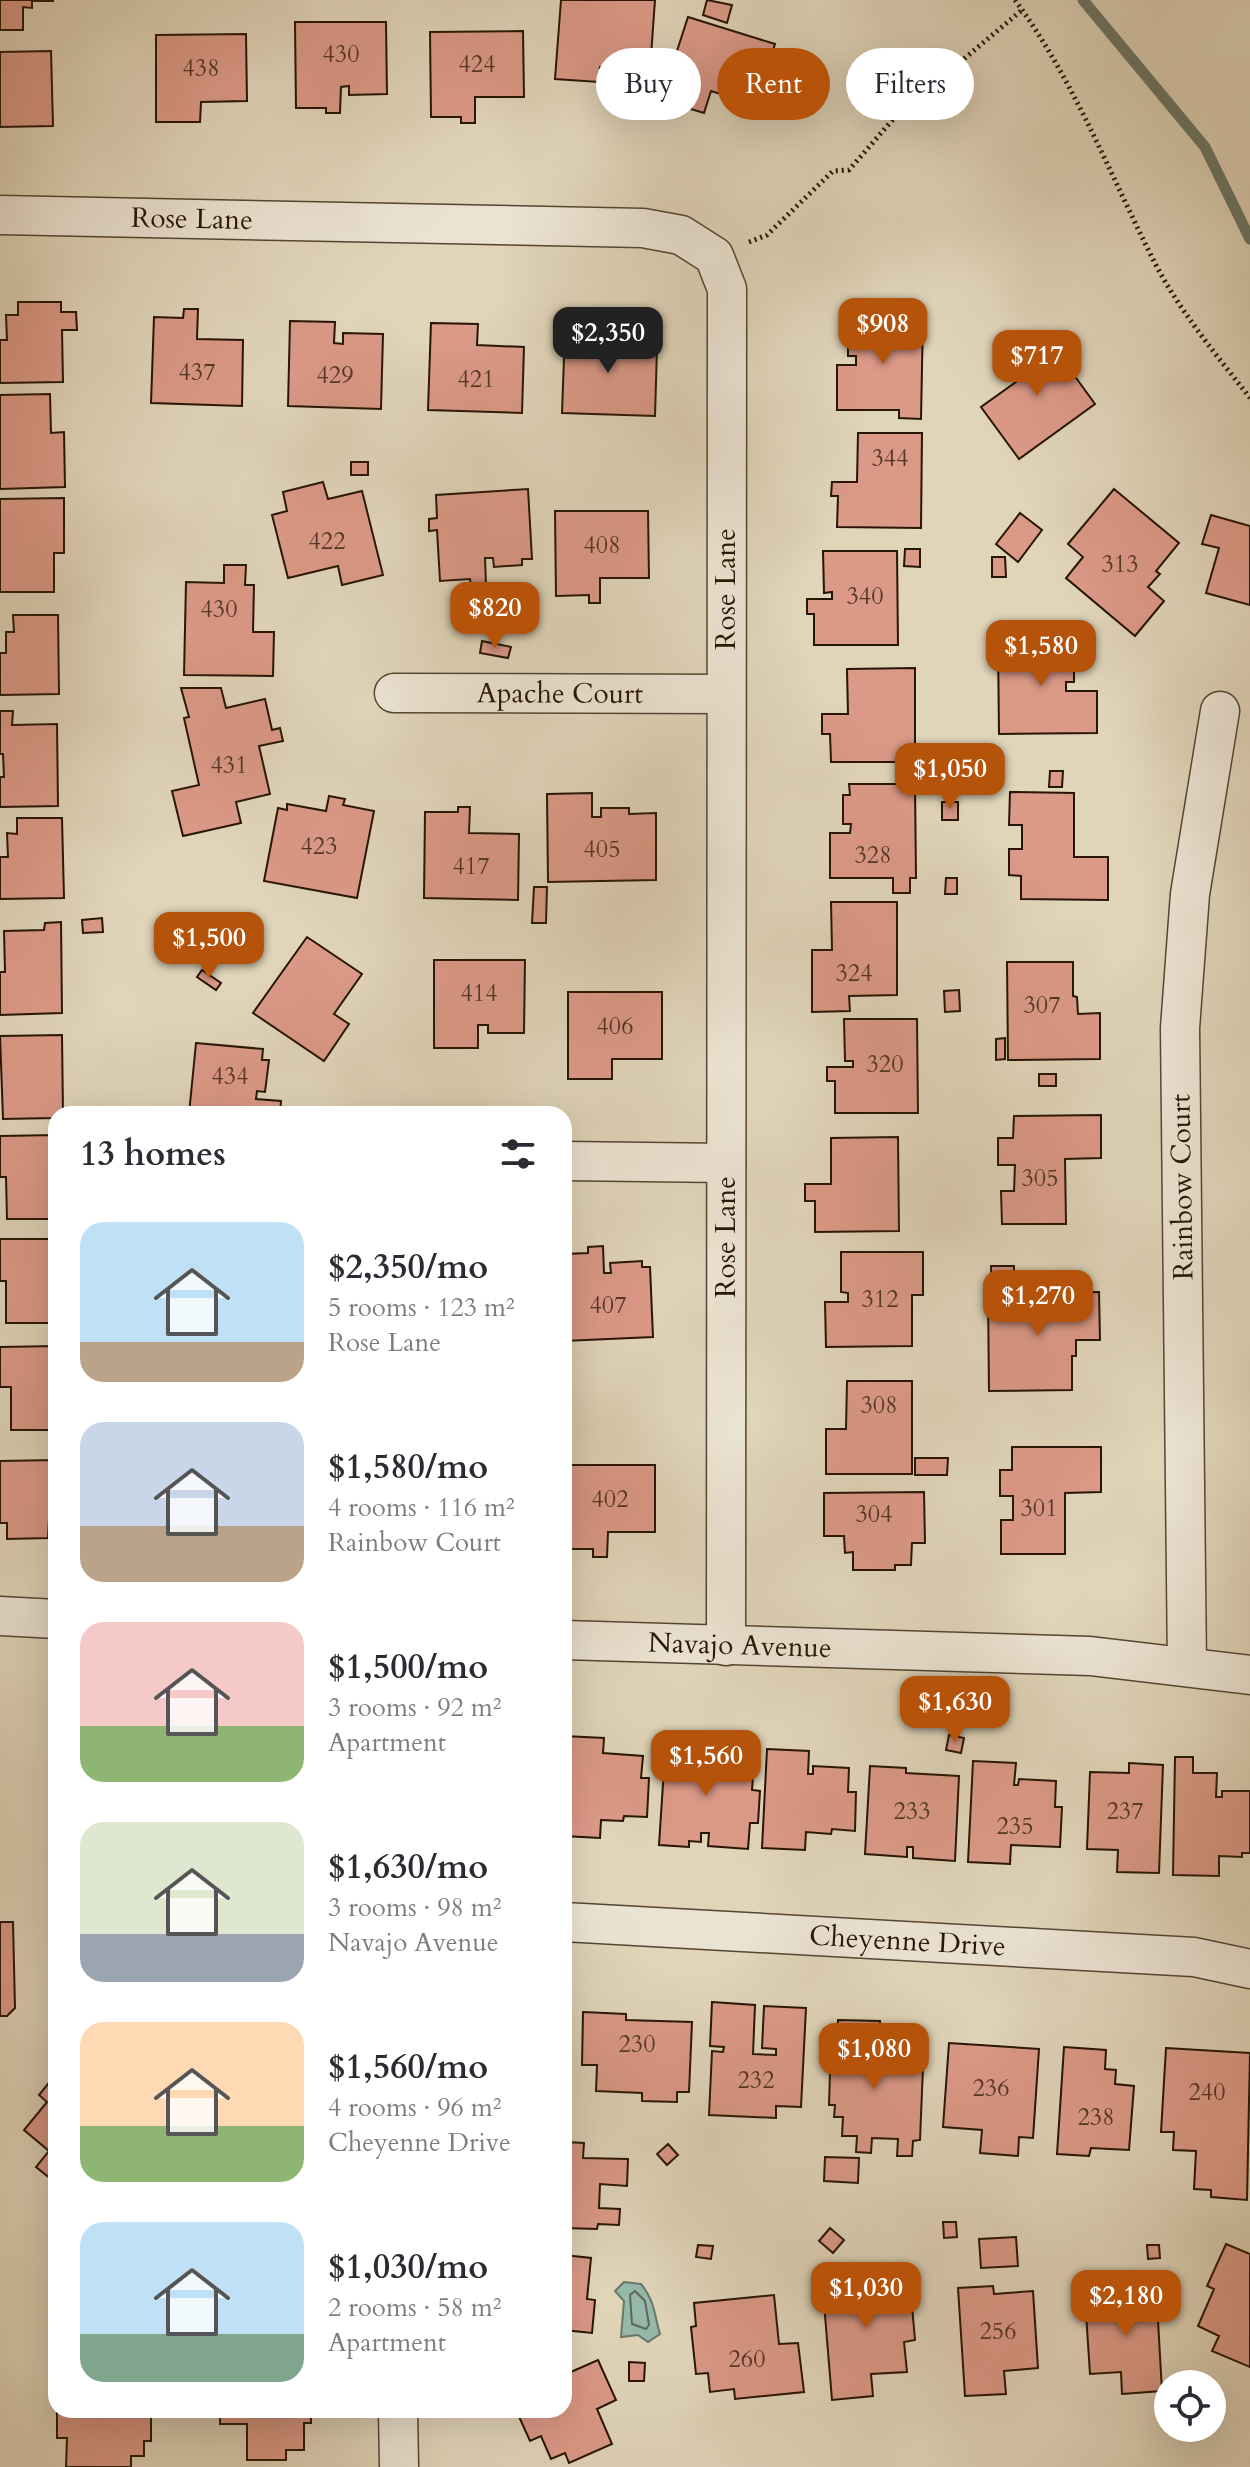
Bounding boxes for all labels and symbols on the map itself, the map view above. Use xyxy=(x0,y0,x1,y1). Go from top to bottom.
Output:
house number: 430 xyxy=(323,38,359,71)
house number: 424 xyxy=(459,48,495,81)
house number: 438 xyxy=(183,52,219,85)
street label: Rose Lane xyxy=(131,199,253,239)
pin: $908 xyxy=(836,298,930,366)
pin: $2,350 xyxy=(543,307,673,375)
pin: $717 xyxy=(990,330,1084,398)
house number: 437 xyxy=(179,356,215,389)
house number: 429 xyxy=(317,359,353,392)
house number: 421 xyxy=(458,363,494,396)
house number: 344 xyxy=(872,442,908,475)
house number: 422 xyxy=(309,525,345,558)
street label: Rose Lane xyxy=(707,528,745,650)
house number: 408 xyxy=(584,529,620,562)
house number: 313 xyxy=(1102,548,1138,581)
house number: 340 xyxy=(847,580,883,613)
pin: $820 xyxy=(448,582,542,650)
house number: 430 xyxy=(201,593,237,626)
pin: $1,580 xyxy=(976,620,1106,688)
street label: Apache Court xyxy=(477,674,643,713)
pin: $1,050 xyxy=(885,743,1015,811)
house number: 431 xyxy=(211,749,247,782)
house number: 423 xyxy=(301,830,337,863)
house number: 405 xyxy=(584,833,620,866)
house number: 328 xyxy=(855,839,891,872)
house number: 417 xyxy=(453,850,489,883)
pin: $1,500 xyxy=(144,912,274,980)
house number: 324 xyxy=(836,957,872,990)
house number: 414 xyxy=(461,977,497,1010)
house number: 307 xyxy=(1024,989,1060,1022)
house number: 406 xyxy=(597,1010,633,1043)
house number: 320 xyxy=(867,1048,903,1081)
house number: 434 xyxy=(212,1060,248,1093)
street label: Rainbow Court xyxy=(1161,1093,1203,1281)
house number: 305 xyxy=(1022,1162,1058,1195)
street label: Rose Lane xyxy=(707,1176,745,1298)
pin: $1,270 xyxy=(973,1270,1103,1338)
house number: 312 xyxy=(862,1283,898,1316)
house number: 407 xyxy=(590,1289,626,1322)
house number: 308 xyxy=(861,1389,897,1422)
house number: 402 xyxy=(592,1483,628,1516)
house number: 301 xyxy=(1021,1492,1057,1525)
house number: 304 xyxy=(856,1498,892,1531)
street label: Navajo Avenue xyxy=(648,1624,832,1667)
pin: $1,630 xyxy=(890,1676,1020,1744)
pin: $1,560 xyxy=(641,1730,771,1798)
house number: 233 xyxy=(894,1795,930,1828)
house number: 237 xyxy=(1107,1795,1143,1828)
house number: 235 xyxy=(997,1810,1033,1843)
street label: Cheyenne Drive xyxy=(808,1917,1007,1966)
pin: $1,080 xyxy=(809,2023,939,2091)
house number: 230 xyxy=(619,2028,655,2061)
house number: 232 xyxy=(738,2064,774,2097)
house number: 236 xyxy=(973,2072,1009,2105)
house number: 240 xyxy=(1189,2076,1225,2109)
house number: 238 xyxy=(1078,2101,1114,2134)
pin: $1,030 xyxy=(801,2262,931,2330)
pin: $2,180 xyxy=(1061,2270,1191,2338)
house number: 256 xyxy=(980,2315,1016,2348)
house number: 260 xyxy=(729,2343,765,2376)

